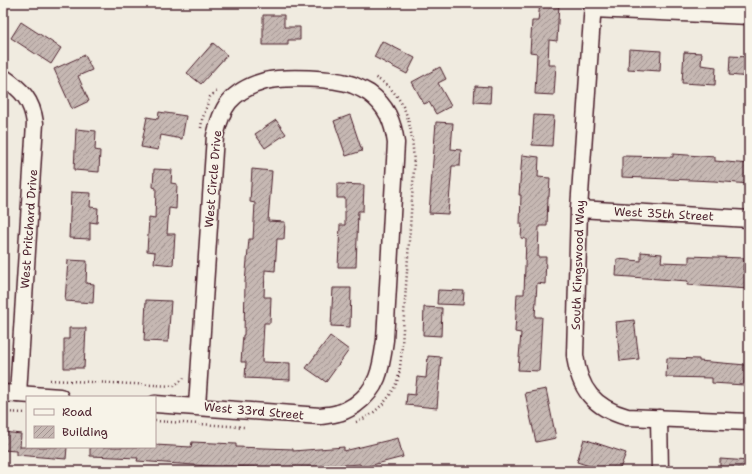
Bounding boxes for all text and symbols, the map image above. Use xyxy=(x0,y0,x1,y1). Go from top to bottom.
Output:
street label: West Circle Drive xyxy=(201,129,225,228)
street label: West Pritchard Drive xyxy=(17,169,41,289)
street label: South Kingswood Way xyxy=(568,200,588,330)
street label: West 35th Street xyxy=(614,203,714,225)
legend xyxy=(26,396,156,448)
street label: West 33rd Street xyxy=(203,399,305,423)
text: Road xyxy=(62,404,93,420)
text: Building xyxy=(62,424,108,440)

